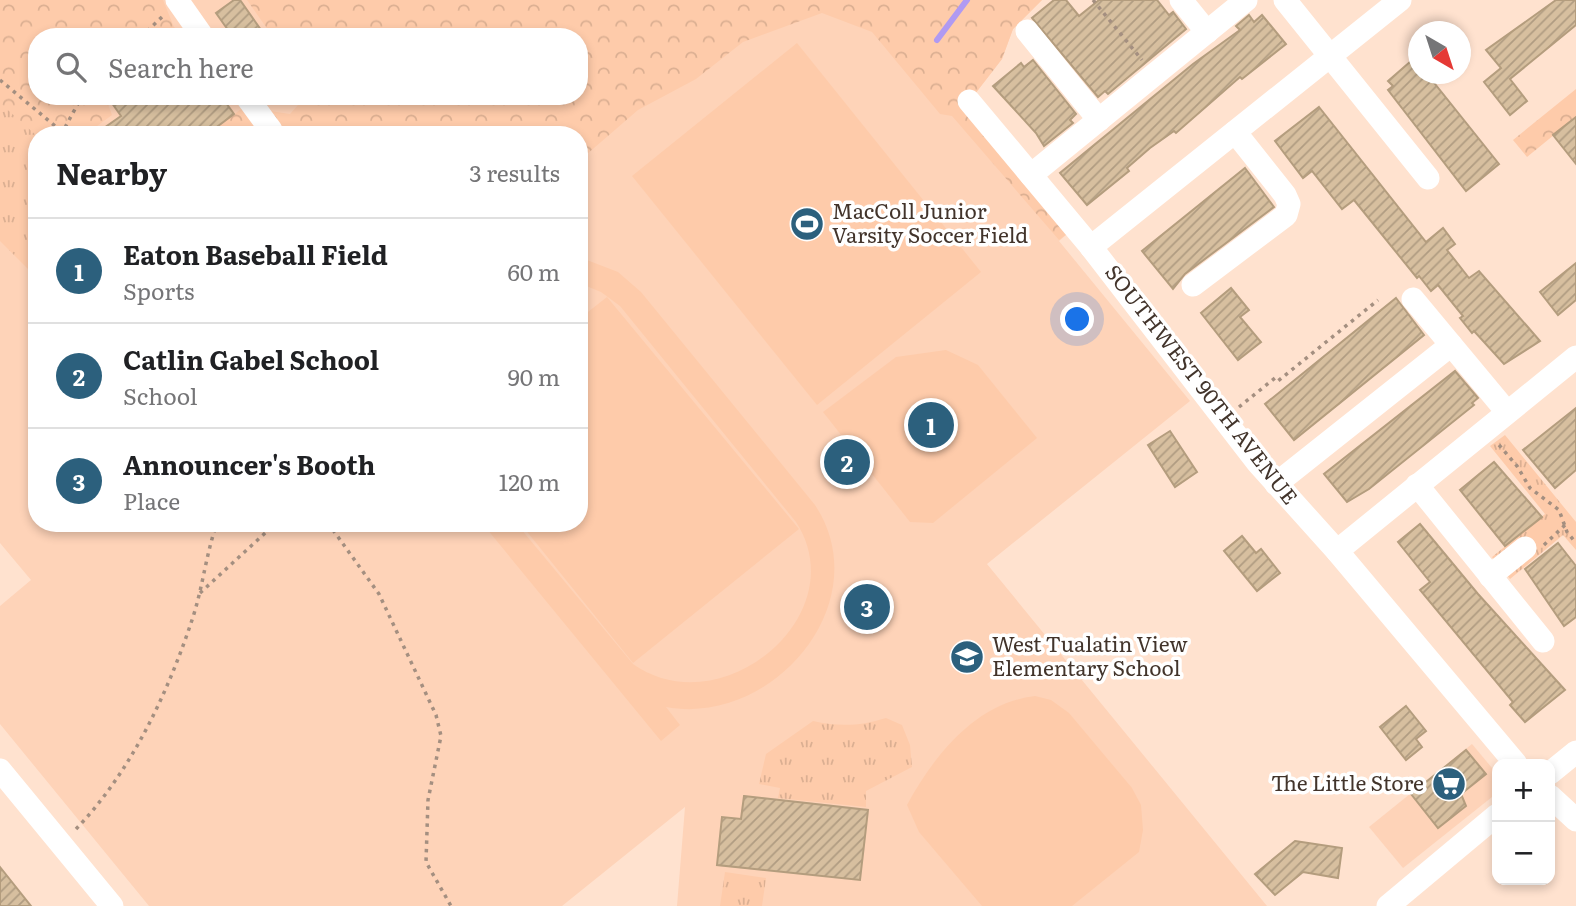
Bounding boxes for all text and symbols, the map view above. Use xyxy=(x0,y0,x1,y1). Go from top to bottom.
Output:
north arrow xyxy=(1408,21,1471,84)
search box xyxy=(28,28,588,105)
text: Search here xyxy=(108,47,254,86)
icon: search xyxy=(52,48,90,86)
text: Nearby xyxy=(56,150,167,194)
text: 3 results xyxy=(469,155,560,189)
place label: MacColl Junior Varsity Soccer Field xyxy=(832,194,1028,249)
sports icon: MacColl Junior Varsity Soccer Field xyxy=(788,205,826,243)
text: Eaton Baseball Field xyxy=(123,234,388,273)
text: 1 xyxy=(74,254,84,288)
text: 60 m xyxy=(507,254,560,288)
street label: SOUTHWEST 90TH AVENUE xyxy=(1099,257,1307,510)
text: Sports xyxy=(123,273,194,307)
your location xyxy=(1060,302,1094,336)
text: Catlin Gabel School xyxy=(123,339,379,378)
text: 2 xyxy=(73,359,85,393)
text: 90 m xyxy=(508,359,560,393)
text: School xyxy=(123,378,197,412)
pin: 1 xyxy=(908,399,954,451)
pin: 2 xyxy=(824,436,870,488)
text: Announcer's Booth xyxy=(123,444,376,483)
text: 3 xyxy=(73,464,85,498)
text: 120 m xyxy=(499,464,560,498)
text: Place xyxy=(123,483,180,517)
pin: 3 xyxy=(844,581,890,633)
place label: West Tualatin View Elementary School xyxy=(992,627,1188,682)
school or university icon: West Tualatin View Elementary School xyxy=(948,638,986,676)
map controls xyxy=(1492,759,1555,885)
button: + xyxy=(1492,759,1555,822)
supermarket icon: The Little Store xyxy=(1430,765,1468,803)
place label: The Little Store xyxy=(1271,766,1424,797)
button: − xyxy=(1492,822,1555,885)

